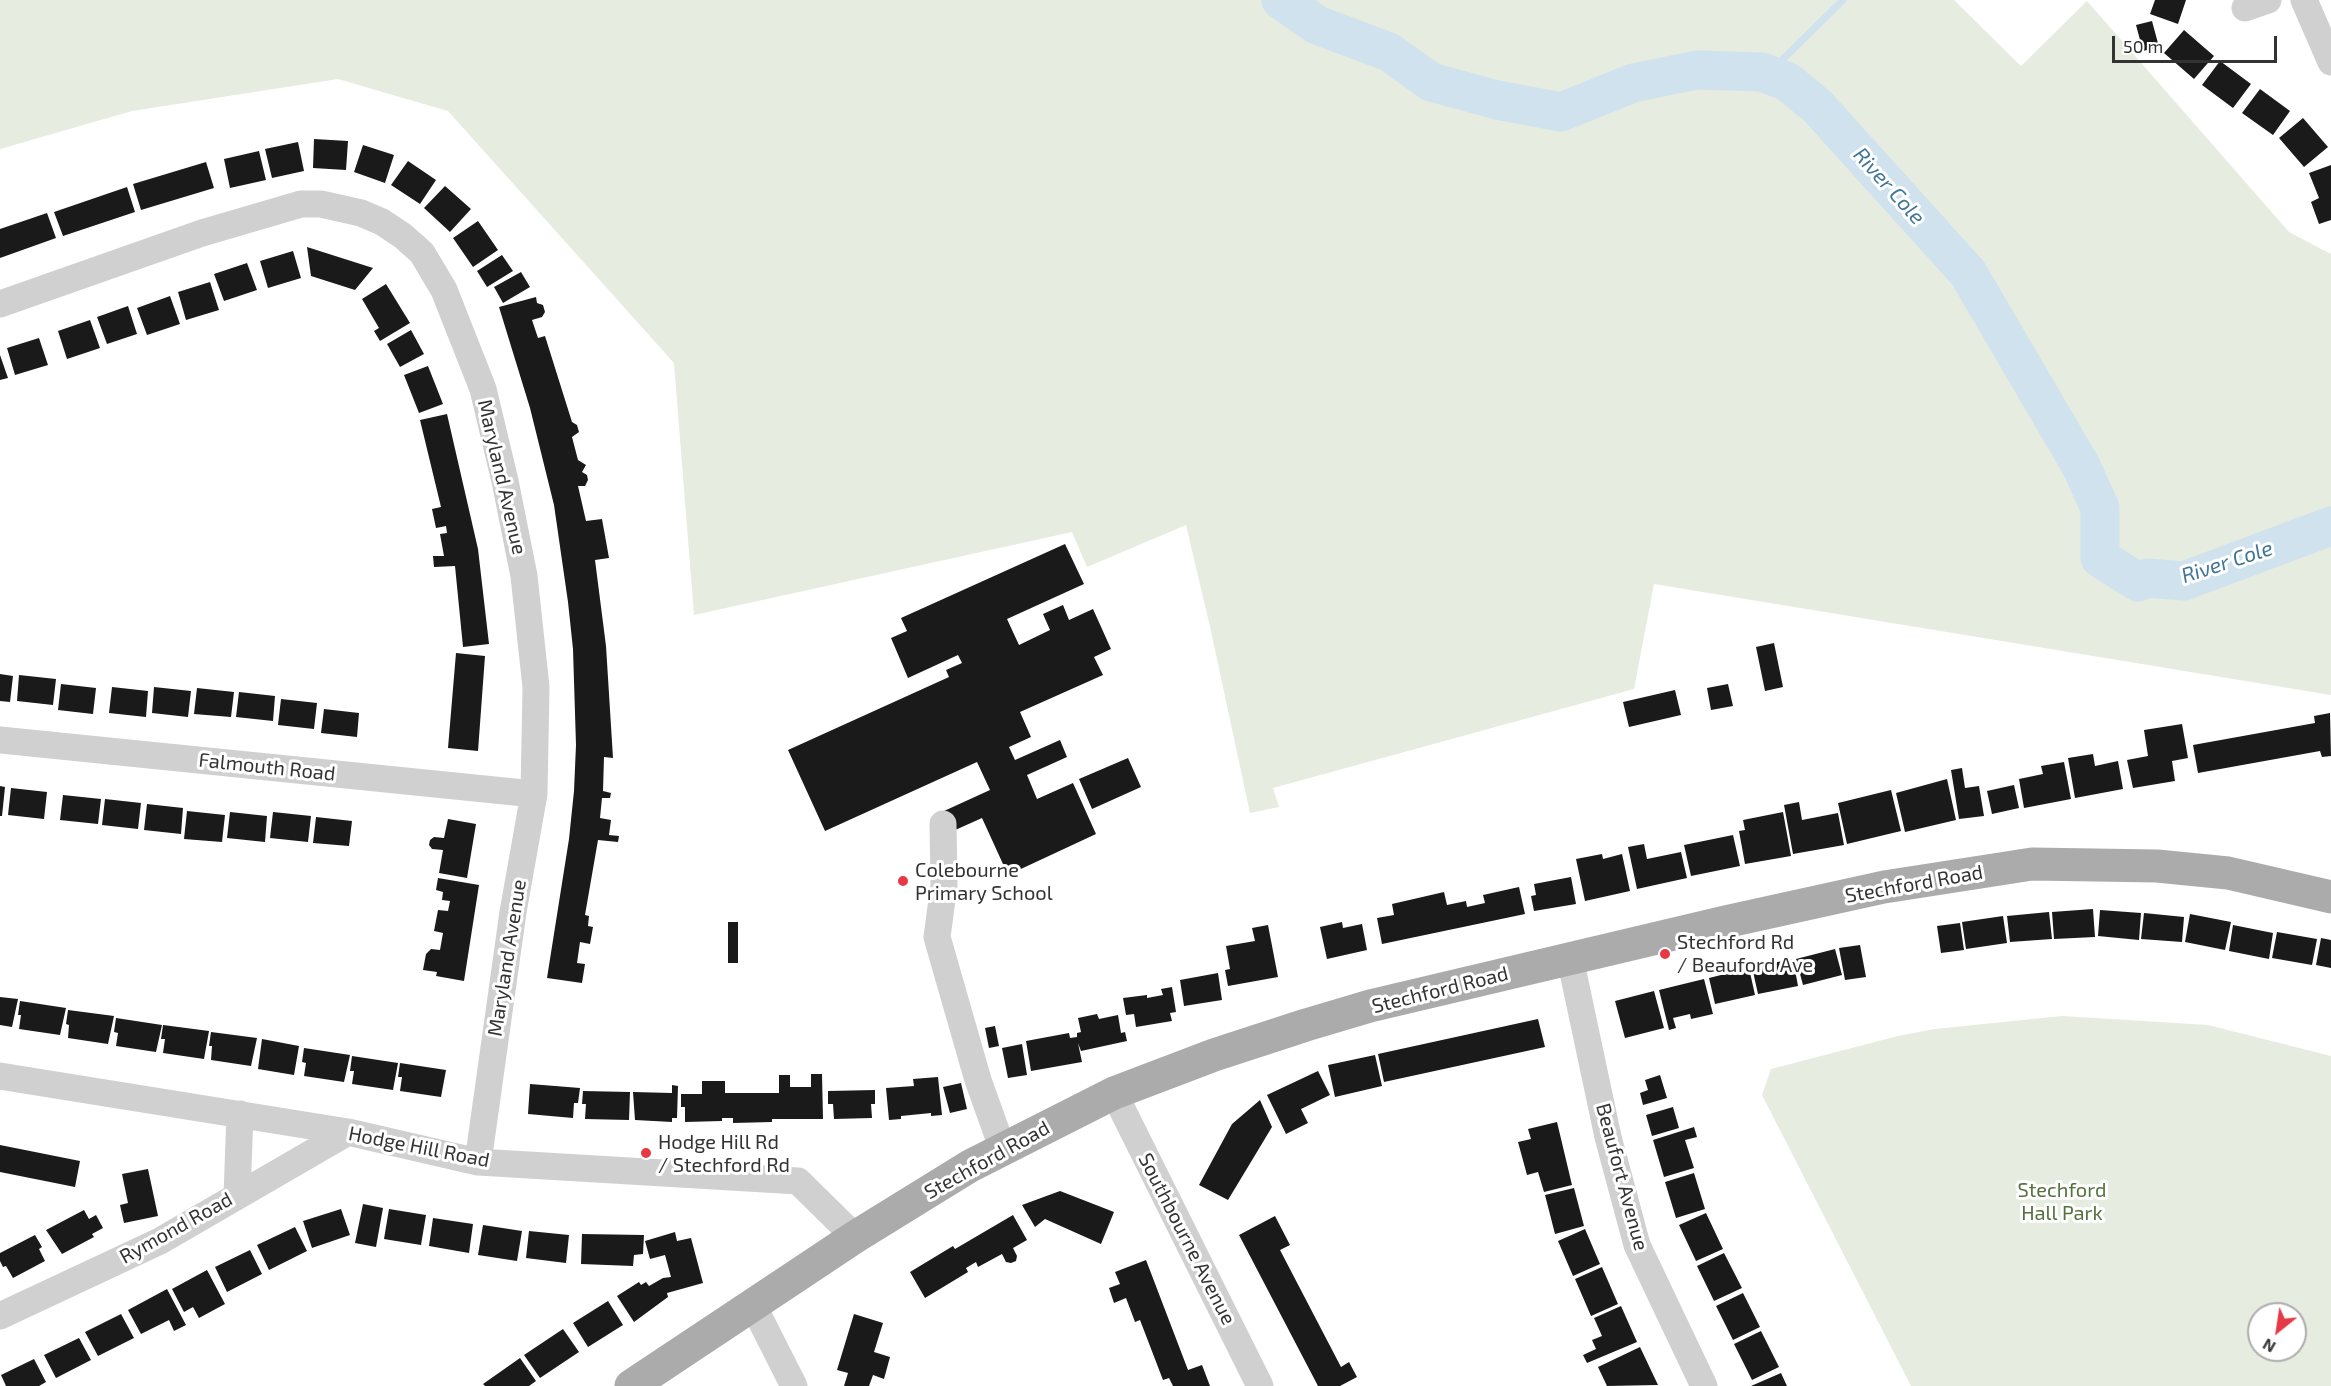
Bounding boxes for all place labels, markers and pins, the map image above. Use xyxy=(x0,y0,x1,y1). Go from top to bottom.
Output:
place label: Colebourne Primary School xyxy=(915,858,1053,905)
marker: Colebourne Primary School xyxy=(896,874,910,888)
place label: Stechford Rd / Beauford Ave xyxy=(1677,930,1813,977)
marker: Stechford Rd / Beauford Ave xyxy=(1658,947,1672,961)
place label: Hodge Hill Rd / Stechford Rd xyxy=(658,1130,790,1177)
marker: Hodge Hill Rd / Stechford Rd xyxy=(639,1146,653,1160)

